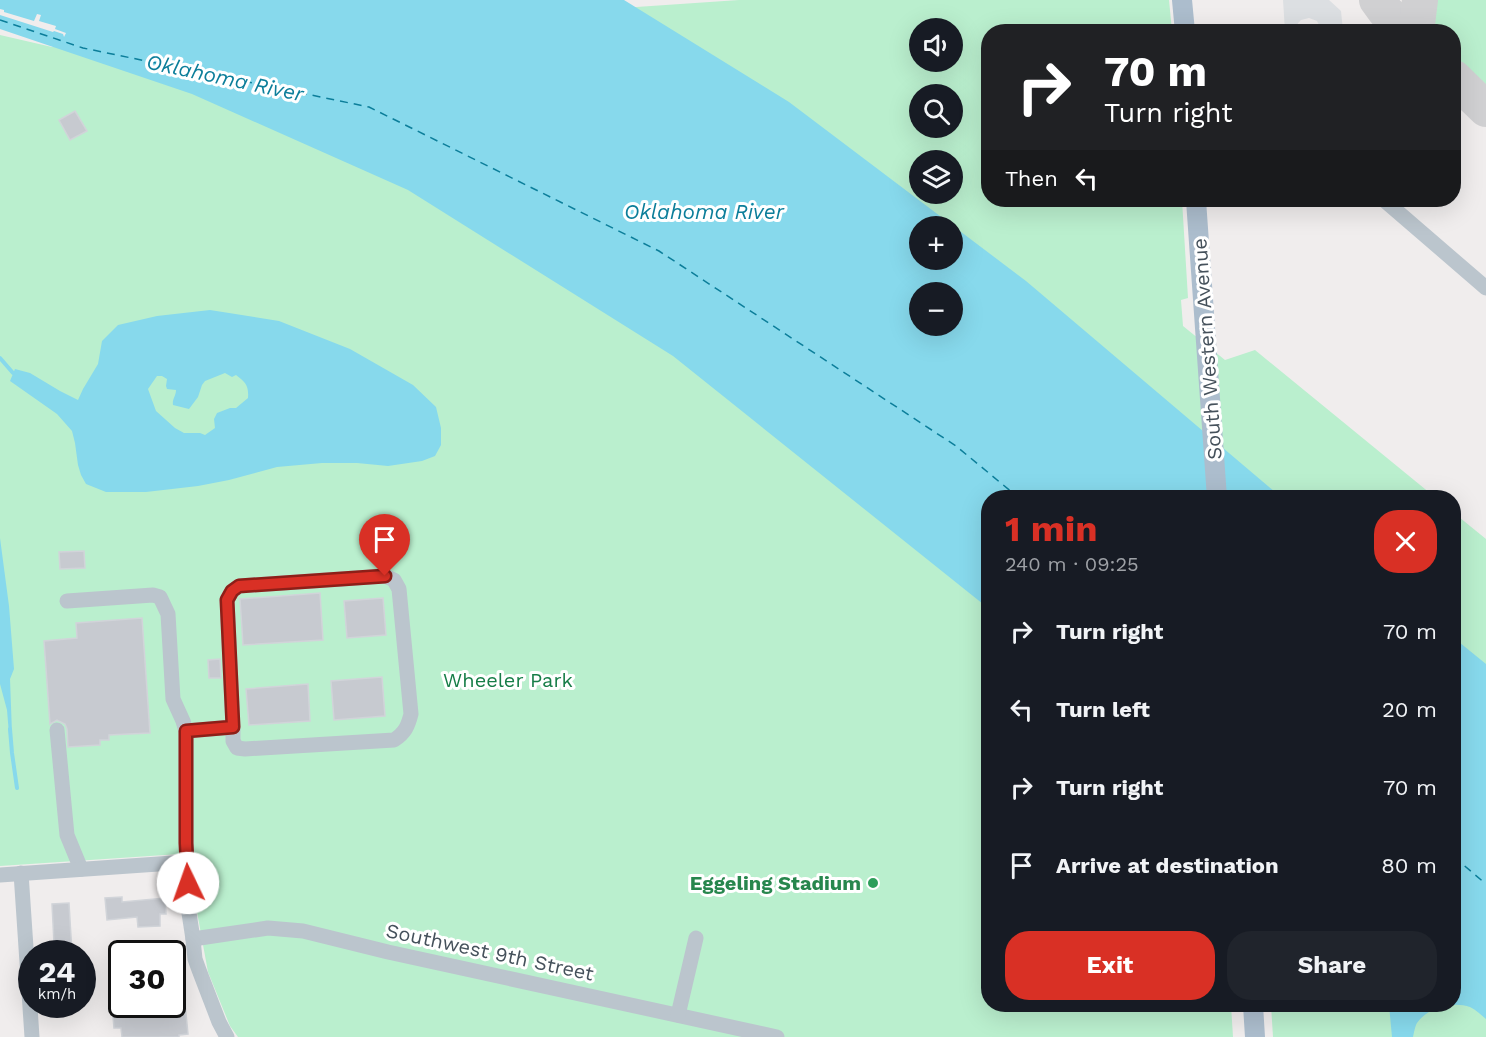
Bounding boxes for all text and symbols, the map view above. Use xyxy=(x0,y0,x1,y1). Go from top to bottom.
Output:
map controls xyxy=(909,18,963,336)
button: sound xyxy=(909,18,963,72)
text: 70 m xyxy=(1104,47,1207,96)
icon: right xyxy=(1005,48,1083,126)
water label: Oklahoma River xyxy=(144,49,307,107)
button: search xyxy=(909,84,963,138)
text: Turn right xyxy=(1104,97,1233,129)
button: layers xyxy=(909,150,963,204)
icon: left xyxy=(1070,162,1103,195)
text: Then xyxy=(1005,166,1058,191)
water label: Oklahoma River xyxy=(624,199,785,224)
button: + xyxy=(909,216,963,270)
street label: South Western Avenue xyxy=(1187,237,1227,461)
button: − xyxy=(909,282,963,336)
text: 1 min xyxy=(1005,508,1097,550)
button: close xyxy=(1374,510,1437,573)
pin xyxy=(359,514,410,576)
icon: arrive xyxy=(368,523,401,556)
text: 240 m · 09:25 xyxy=(1005,552,1139,576)
icon: right xyxy=(1005,615,1038,648)
text: Turn right xyxy=(1056,619,1163,644)
text: 70 m xyxy=(1383,619,1437,644)
park label: Wheeler Park xyxy=(443,668,573,692)
icon: left xyxy=(1005,693,1038,726)
text: Turn left xyxy=(1056,697,1150,722)
text: 20 m xyxy=(1382,697,1437,722)
icon: right xyxy=(1005,771,1038,804)
text: Turn right xyxy=(1056,775,1163,800)
text: 70 m xyxy=(1383,775,1437,800)
icon: arrive xyxy=(1005,849,1038,882)
position arrow xyxy=(156,851,220,915)
text: Arrive at destination xyxy=(1056,853,1279,878)
text: 80 m xyxy=(1381,853,1437,878)
place label: Eggeling Stadium xyxy=(690,871,861,895)
marker: Eggeling Stadium xyxy=(866,876,880,890)
street label: Southwest 9th Street xyxy=(384,918,597,986)
button: Exit xyxy=(1005,931,1215,1000)
button: Share xyxy=(1227,931,1437,1000)
speed limit sign: 30 xyxy=(108,940,186,1018)
text: 24 xyxy=(39,954,75,989)
text: km/h xyxy=(38,985,76,1003)

